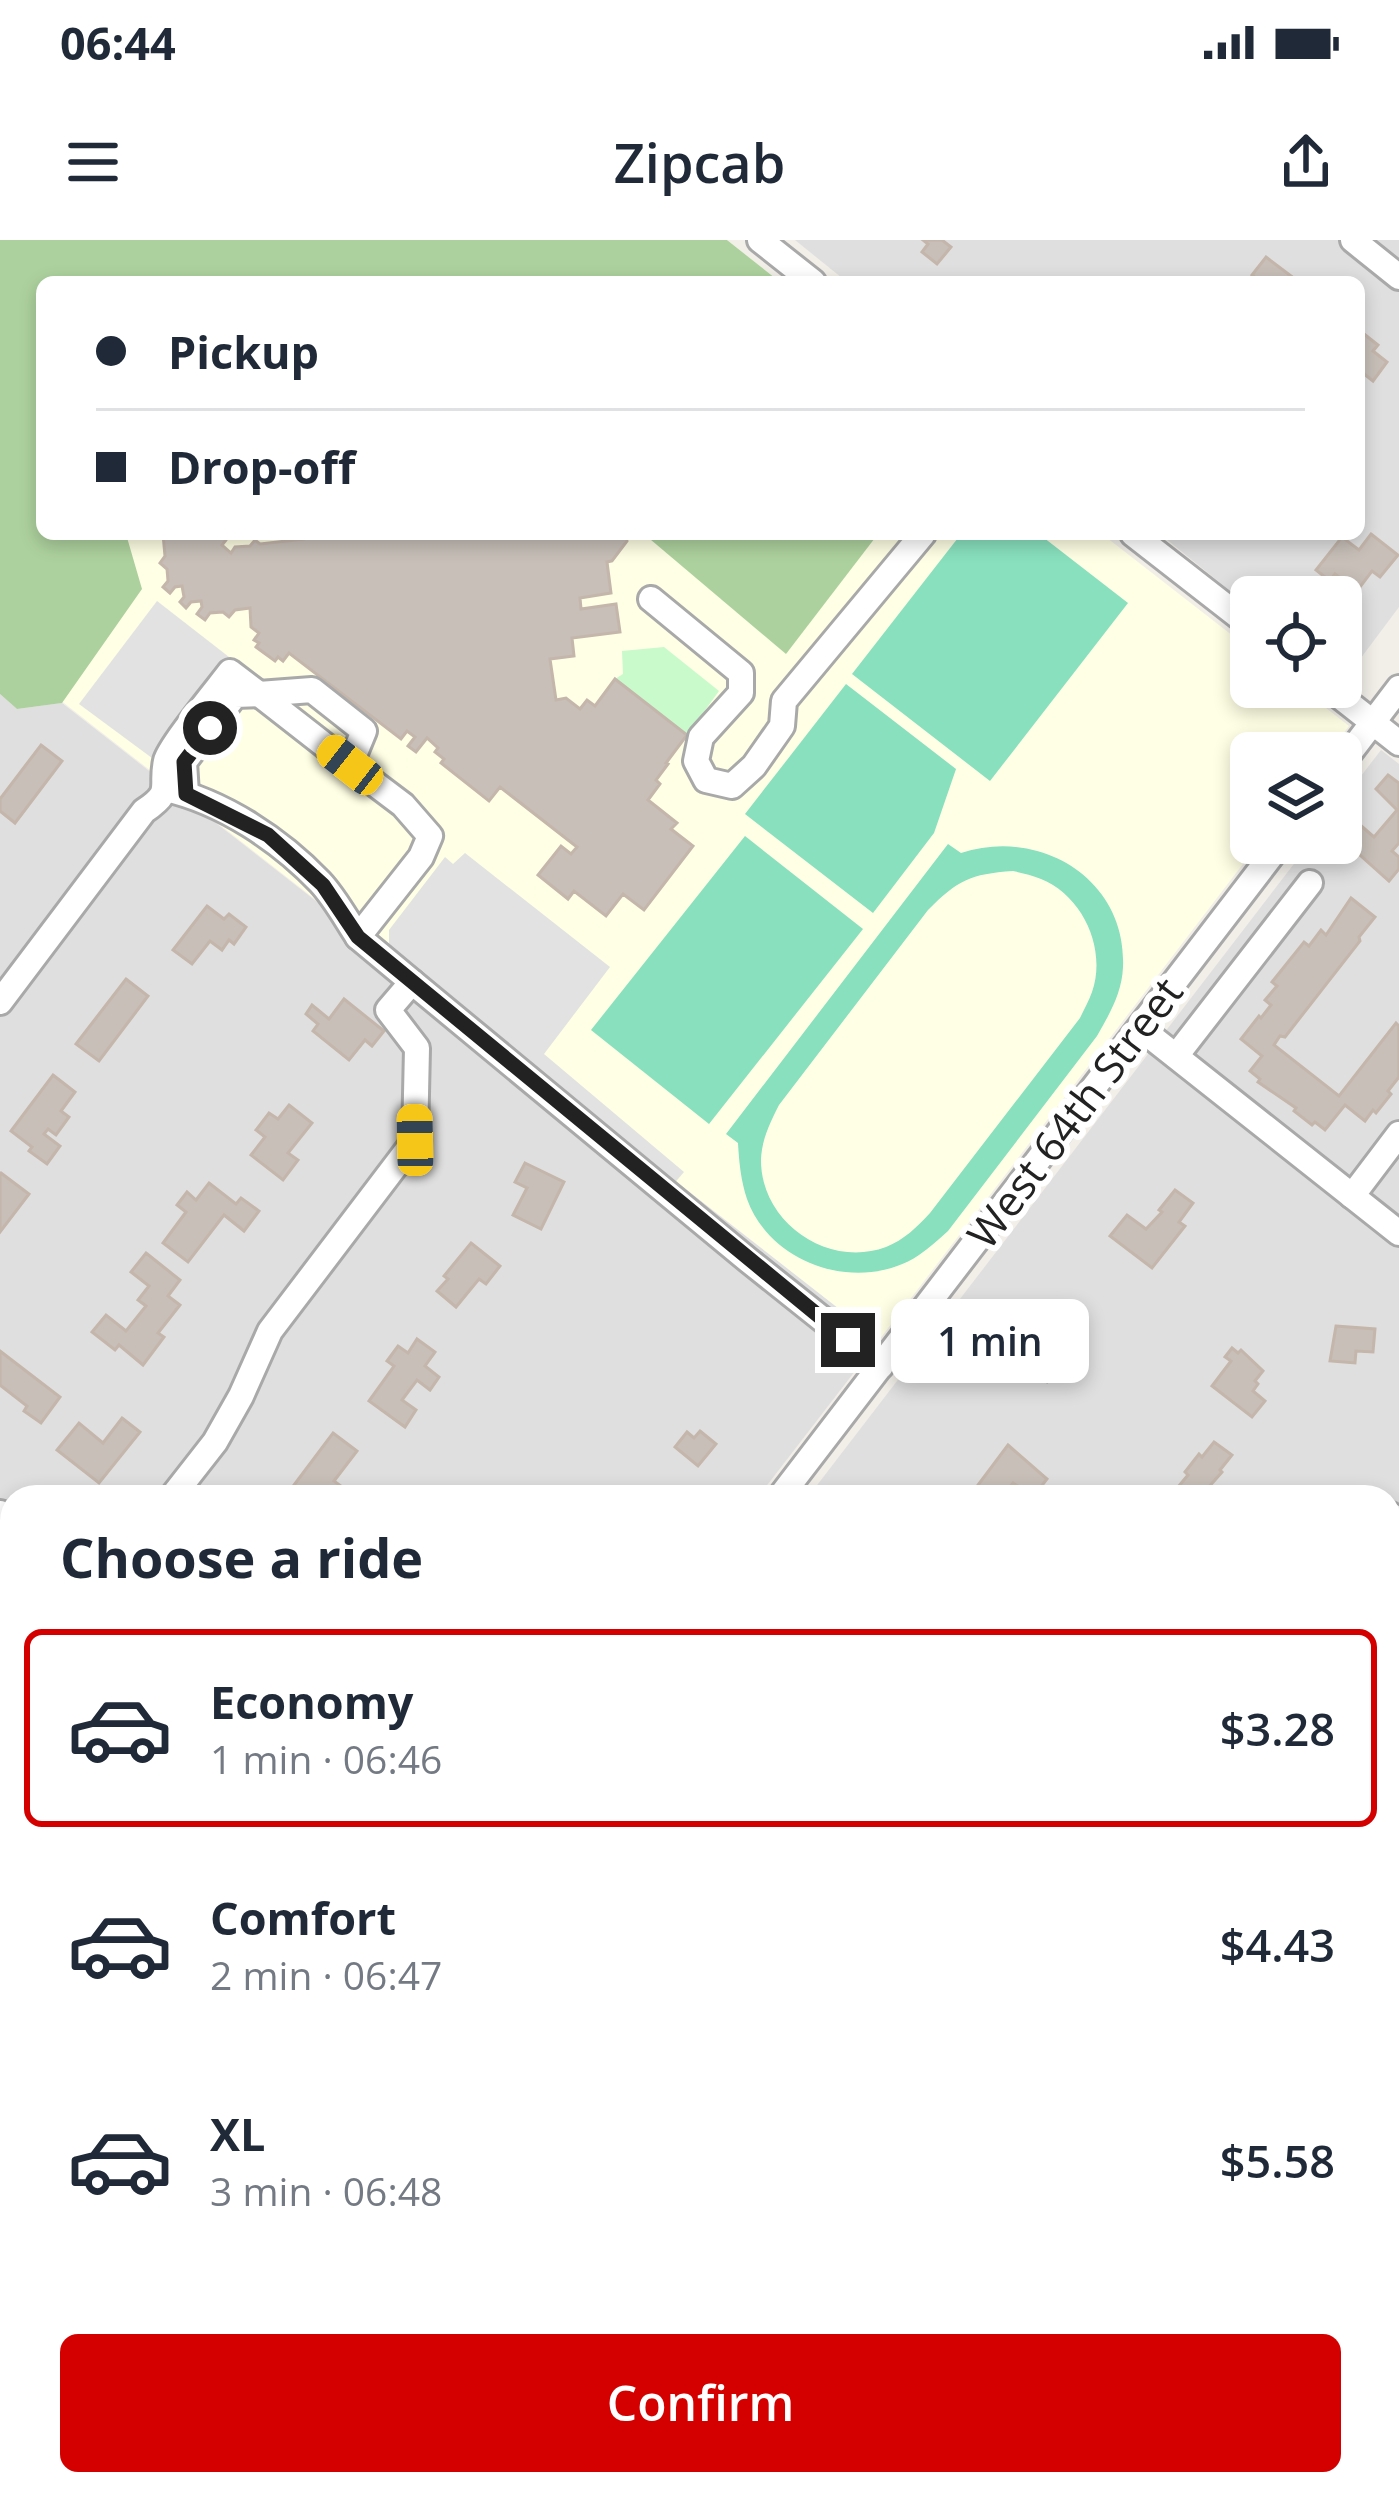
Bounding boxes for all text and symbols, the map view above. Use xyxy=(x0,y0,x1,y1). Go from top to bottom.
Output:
text: 06:44 xyxy=(60,12,176,73)
text: Zipcab xyxy=(614,125,785,199)
icon: menu xyxy=(60,129,126,195)
icon: share xyxy=(1273,129,1339,195)
text: Pickup xyxy=(168,321,319,382)
text: Drop-off xyxy=(168,436,355,497)
map controls xyxy=(1230,576,1362,864)
button: locate xyxy=(1230,576,1362,708)
route start xyxy=(183,701,237,755)
car xyxy=(311,729,389,801)
button: layers xyxy=(1230,732,1362,864)
street label: West 64th Street xyxy=(953,965,1194,1259)
car xyxy=(396,1104,434,1176)
callout: 1 min xyxy=(890,1298,1088,1382)
route end xyxy=(821,1313,875,1367)
text: 1 min xyxy=(937,1314,1043,1367)
text: Choose a ride xyxy=(60,1520,423,1594)
text: Economy xyxy=(210,1671,413,1732)
icon: car xyxy=(66,1674,174,1782)
text: $3.28 xyxy=(1220,1698,1335,1759)
text: 1 min · 06:46 xyxy=(210,1732,442,1785)
text: Comfort xyxy=(210,1887,396,1948)
icon: car xyxy=(66,1890,174,1998)
text: $4.43 xyxy=(1220,1914,1335,1975)
text: 2 min · 06:47 xyxy=(210,1948,442,2001)
text: XL xyxy=(210,2103,265,2164)
icon: car xyxy=(66,2106,174,2214)
text: $5.58 xyxy=(1220,2130,1335,2191)
text: 3 min · 06:48 xyxy=(210,2164,442,2217)
button: Confirm xyxy=(60,2334,1341,2472)

